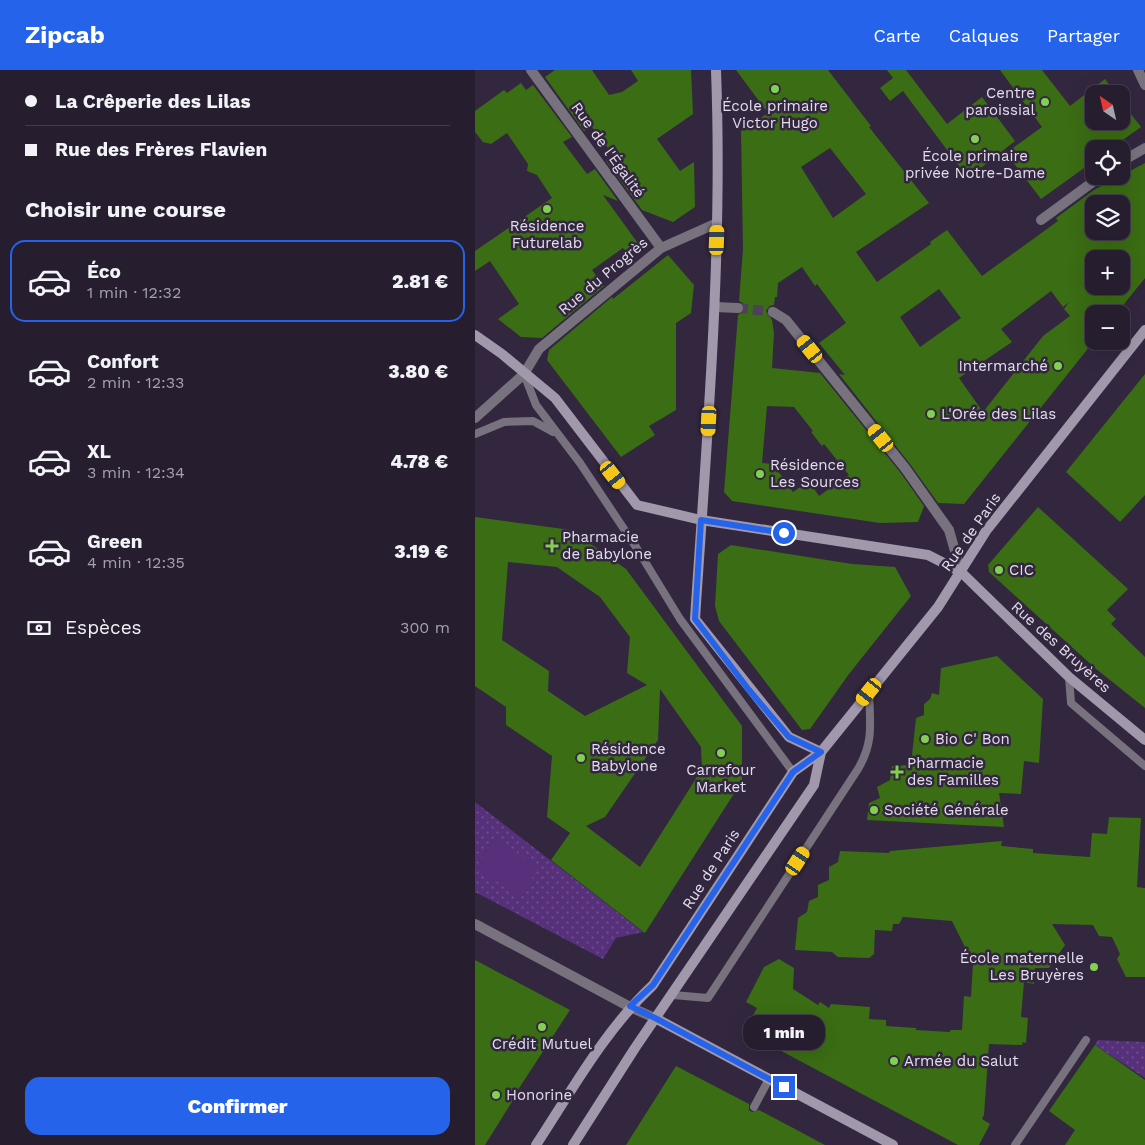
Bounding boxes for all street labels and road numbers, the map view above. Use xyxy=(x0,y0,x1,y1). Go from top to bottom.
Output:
street label: Rue de l'Égalité xyxy=(567,99,649,201)
street label: Rue du Progrès xyxy=(555,233,651,319)
street label: Rue de Paris xyxy=(937,489,1005,575)
street label: Rue des Bruyères xyxy=(1007,598,1115,697)
street label: Rue de Paris xyxy=(678,826,744,912)

